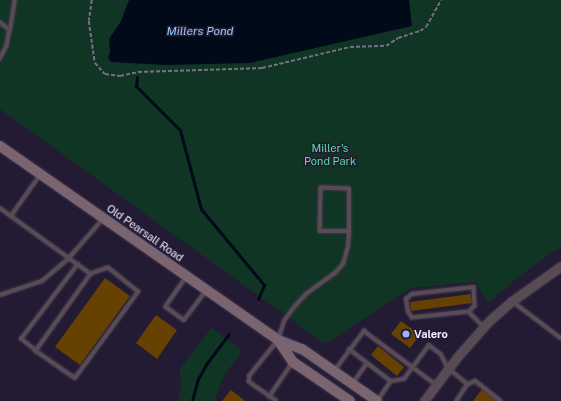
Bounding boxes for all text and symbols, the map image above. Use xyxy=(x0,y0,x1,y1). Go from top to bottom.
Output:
water label: Millers Pond xyxy=(166,25,234,39)
park label: Miller's Pond Park xyxy=(304,142,356,168)
street label: Old Pearsall Road xyxy=(104,202,186,264)
place label: Valero xyxy=(414,327,448,341)
marker: Valero xyxy=(401,329,411,339)

